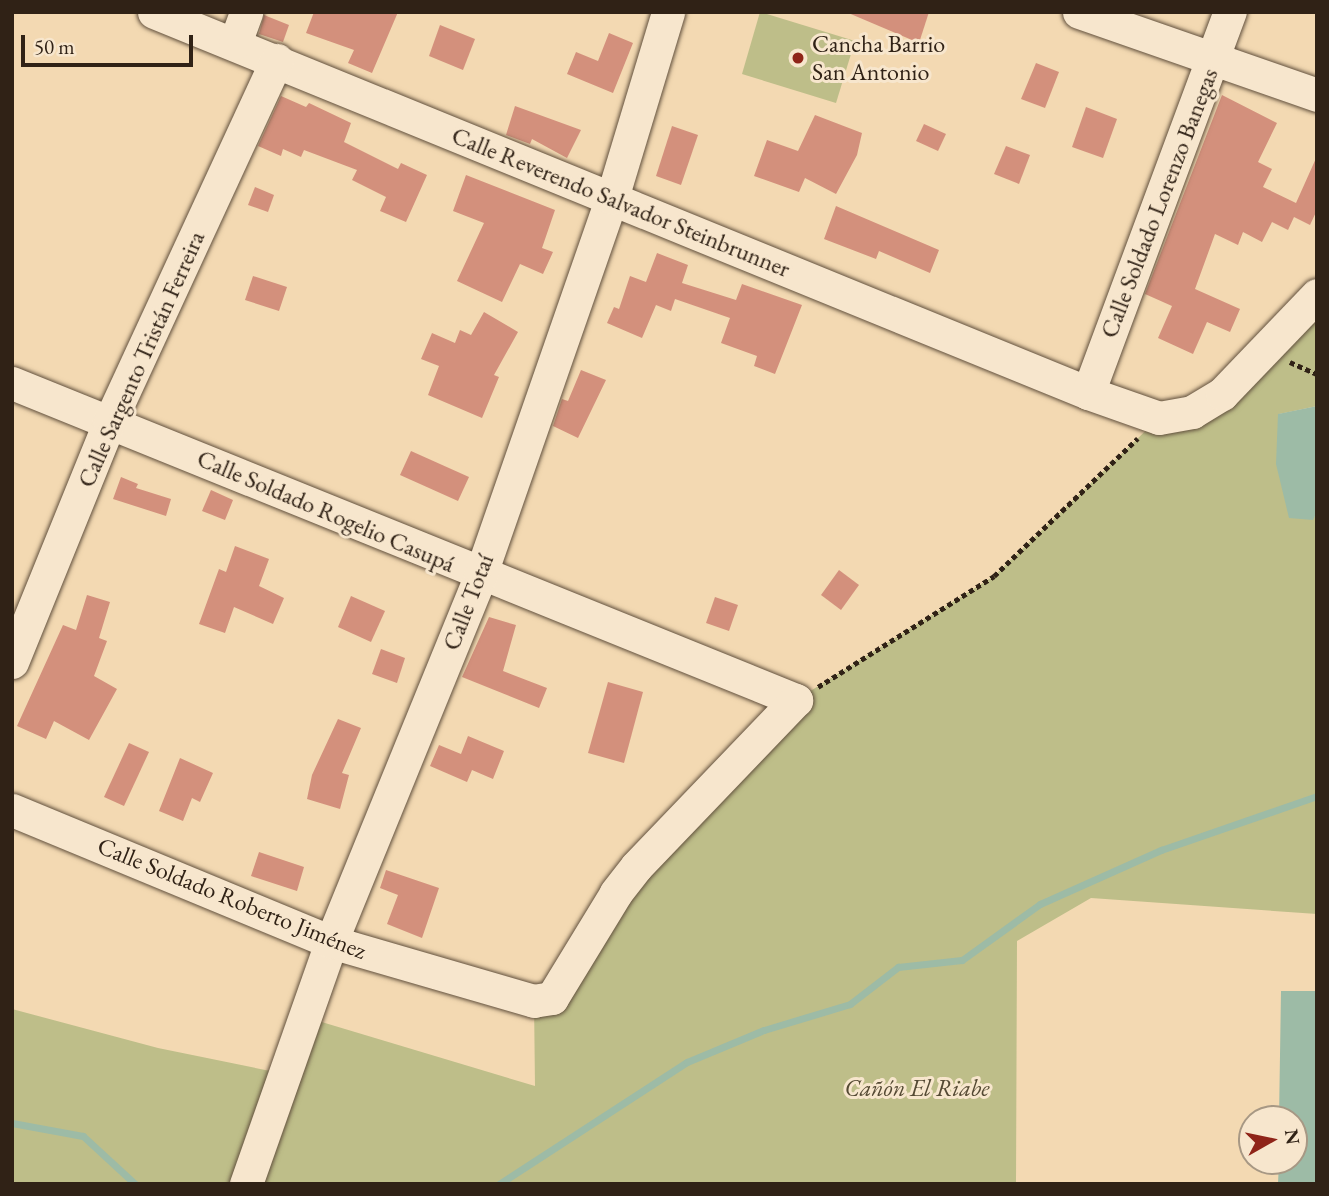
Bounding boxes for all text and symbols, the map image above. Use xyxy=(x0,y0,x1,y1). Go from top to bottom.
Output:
scale bar xyxy=(24,21,196,65)
place label: Cancha Barrio San Antonio xyxy=(812,30,945,86)
text: 50 m xyxy=(34,33,75,60)
marker: Cancha Barrio San Antonio xyxy=(790,50,806,66)
street label: Calle Soldado Lorenzo Banegas xyxy=(1094,64,1224,342)
street label: Calle Reverendo Salvador Steinbrunner xyxy=(448,121,794,283)
street label: Calle Sargento Tristán Ferreira xyxy=(71,226,211,492)
street label: Calle Soldado Rogelio Casupá xyxy=(193,444,459,578)
street label: Calle Totaí xyxy=(437,550,499,654)
street label: Calle Soldado Roberto Jiménez xyxy=(93,831,371,965)
park label: Cañón El Riabe xyxy=(845,1074,989,1102)
north arrow xyxy=(1238,1105,1308,1175)
text: N xyxy=(1279,1127,1306,1146)

